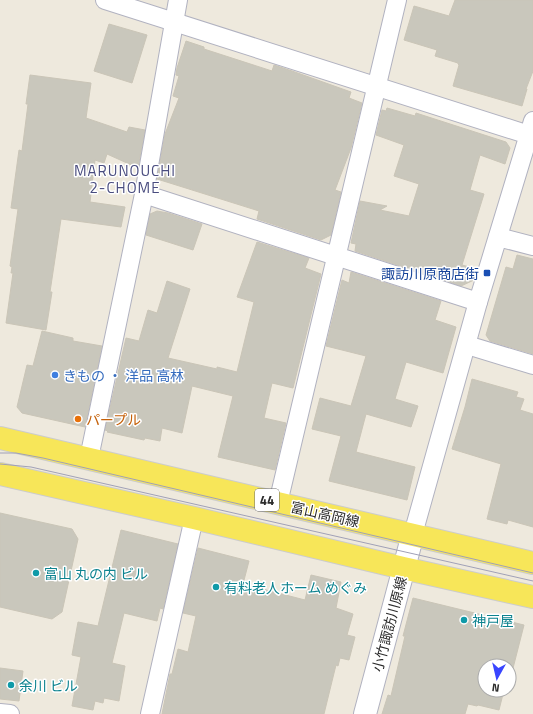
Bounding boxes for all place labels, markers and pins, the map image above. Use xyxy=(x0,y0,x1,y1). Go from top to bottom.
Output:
place label: 諏訪川原商店街 xyxy=(381,263,479,284)
marker: 諏訪川原商店街 xyxy=(482,268,492,278)
place label: きもの ・ 洋品 高林 xyxy=(63,365,184,386)
marker: きもの ・ 洋品 高林 xyxy=(50,370,60,380)
place label: パープル xyxy=(86,409,141,430)
marker: パープル xyxy=(73,414,83,424)
place label: 富山 丸の内 ビル xyxy=(44,563,148,584)
marker: 富山 丸の内 ビル xyxy=(31,568,41,578)
place label: 有料老人ホーム めぐみ xyxy=(224,577,367,598)
marker: 有料老人ホーム めぐみ xyxy=(211,582,221,592)
place label: 神戸屋 xyxy=(472,610,514,631)
marker: 神戸屋 xyxy=(459,615,469,625)
place label: 余川 ビル xyxy=(19,675,78,696)
marker: 余川 ビル xyxy=(6,680,16,690)

